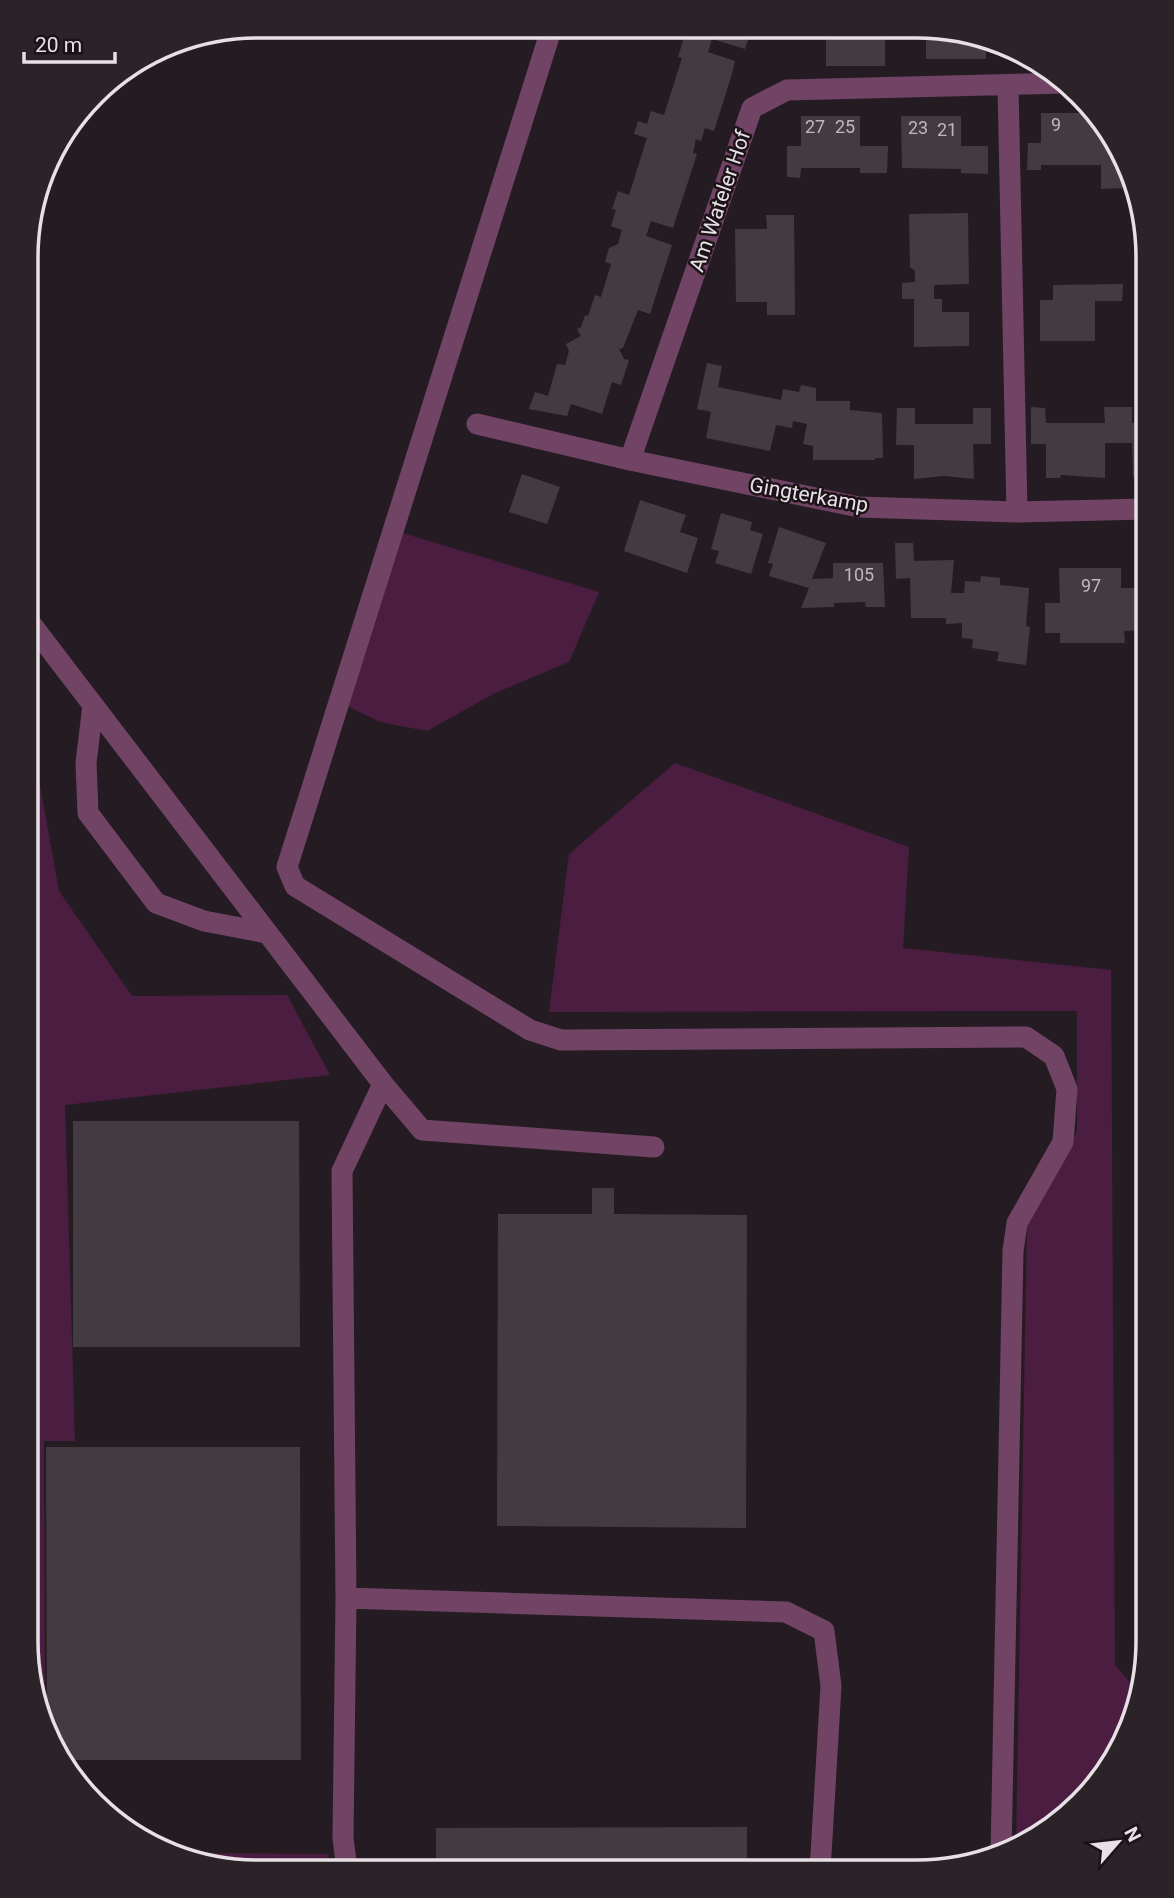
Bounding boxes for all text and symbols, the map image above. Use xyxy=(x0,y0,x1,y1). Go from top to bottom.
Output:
scale bar xyxy=(24,21,116,65)
text: 20 m xyxy=(35,33,82,57)
house number: 9 xyxy=(1051,114,1061,135)
house number: 27 xyxy=(805,116,825,137)
house number: 25 xyxy=(835,116,855,137)
house number: 23 xyxy=(908,117,928,138)
house number: 21 xyxy=(937,119,957,140)
street label: Am Wateler Hof xyxy=(685,127,756,275)
street label: Gingterkamp xyxy=(748,473,870,517)
house number: 105 xyxy=(844,564,874,585)
house number: 97 xyxy=(1081,575,1101,596)
north arrow xyxy=(1083,1807,1153,1877)
text: N xyxy=(1119,1823,1146,1846)

